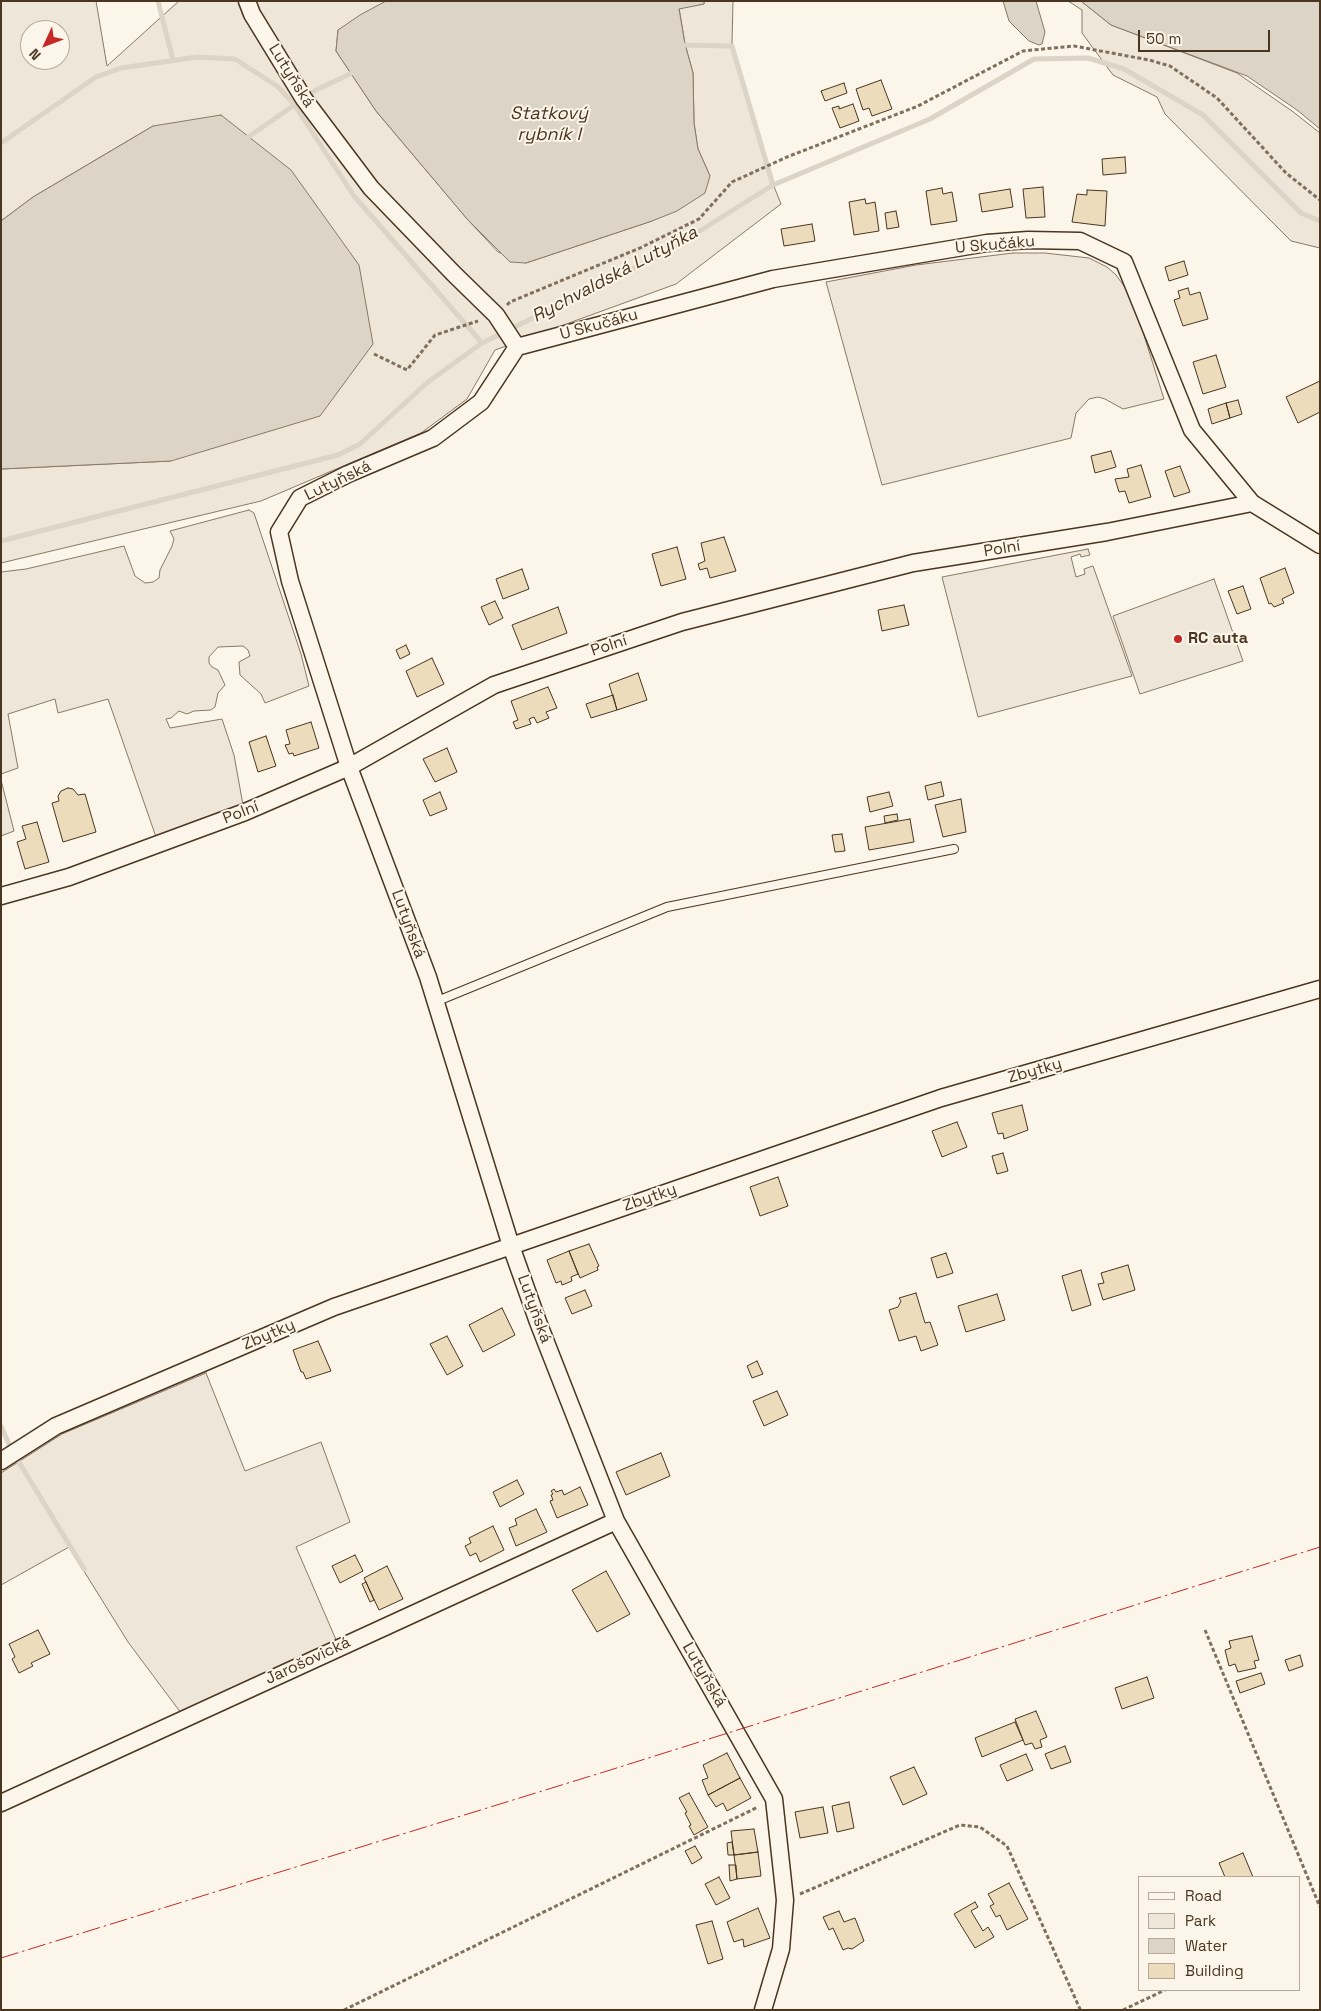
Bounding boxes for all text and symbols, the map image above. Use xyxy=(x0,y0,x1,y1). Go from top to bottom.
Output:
north arrow xyxy=(20,20,70,70)
scale bar xyxy=(1141,20,1274,52)
text: 50 m xyxy=(1146,29,1181,48)
street label: Lutyňská xyxy=(264,41,318,111)
text: N xyxy=(25,45,45,64)
water label: Statkový rybník I xyxy=(510,103,588,146)
water label: Rychvaldská Lutyňka xyxy=(528,222,702,328)
street label: U Skučáku xyxy=(954,232,1036,258)
street label: U Skučáku xyxy=(558,305,640,345)
street label: Lutyňská xyxy=(302,457,374,505)
street label: Polní xyxy=(982,537,1022,561)
place label: RC auta xyxy=(1188,629,1248,649)
street label: Polní xyxy=(588,631,630,661)
marker: RC auta xyxy=(1172,633,1184,645)
street label: Polní xyxy=(220,797,262,829)
street label: Lutyňská xyxy=(387,887,429,961)
street label: Zbytky xyxy=(1006,1054,1064,1088)
street label: Zbytky xyxy=(621,1180,679,1216)
street label: Lutyňská xyxy=(513,1272,555,1346)
street label: Zbytky xyxy=(240,1315,298,1355)
street label: Jarošovická xyxy=(262,1633,354,1689)
street label: Lutyňská xyxy=(678,1639,730,1711)
legend xyxy=(1138,1876,1301,1991)
text: Road xyxy=(1185,1886,1222,1905)
text: Park xyxy=(1185,1911,1216,1930)
text: Water xyxy=(1185,1936,1227,1955)
text: Building xyxy=(1185,1961,1244,1980)

